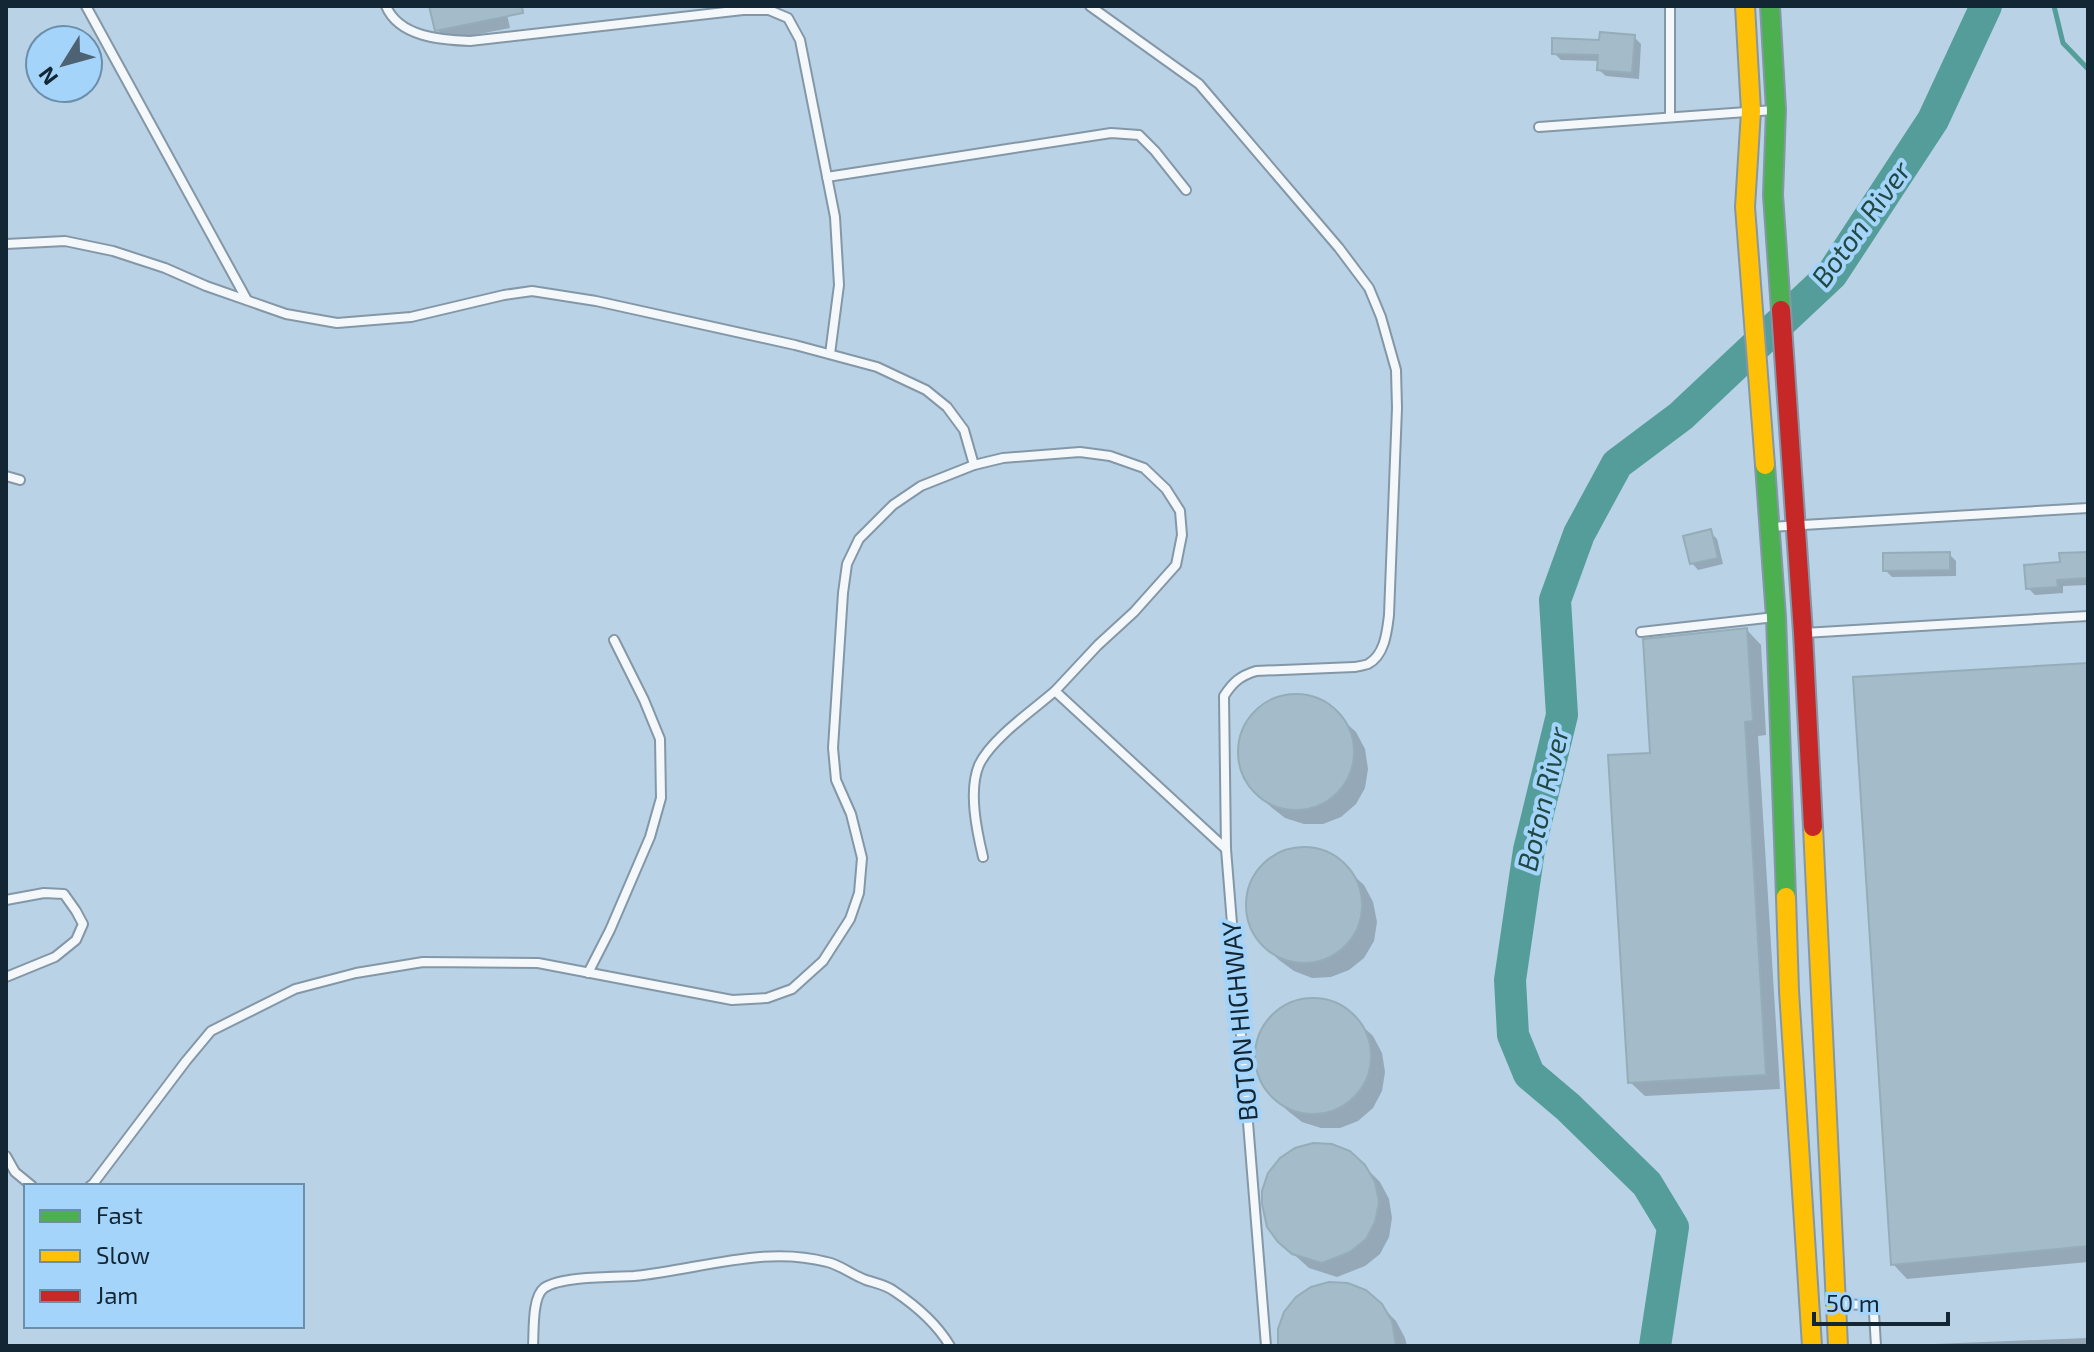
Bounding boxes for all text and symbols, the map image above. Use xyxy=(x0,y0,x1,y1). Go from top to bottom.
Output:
north arrow xyxy=(24,24,104,104)
text: N xyxy=(32,62,62,91)
water label: Boton River xyxy=(1803,153,1918,293)
water label: Boton River xyxy=(1509,723,1575,874)
street label: BOTON HIGHWAY xyxy=(1214,920,1263,1123)
legend xyxy=(24,1184,304,1328)
text: Fast xyxy=(96,1200,143,1229)
text: Slow xyxy=(96,1240,150,1269)
scale bar xyxy=(1814,1276,1948,1326)
text: Jam xyxy=(96,1280,138,1309)
text: 50 m xyxy=(1826,1288,1880,1317)

